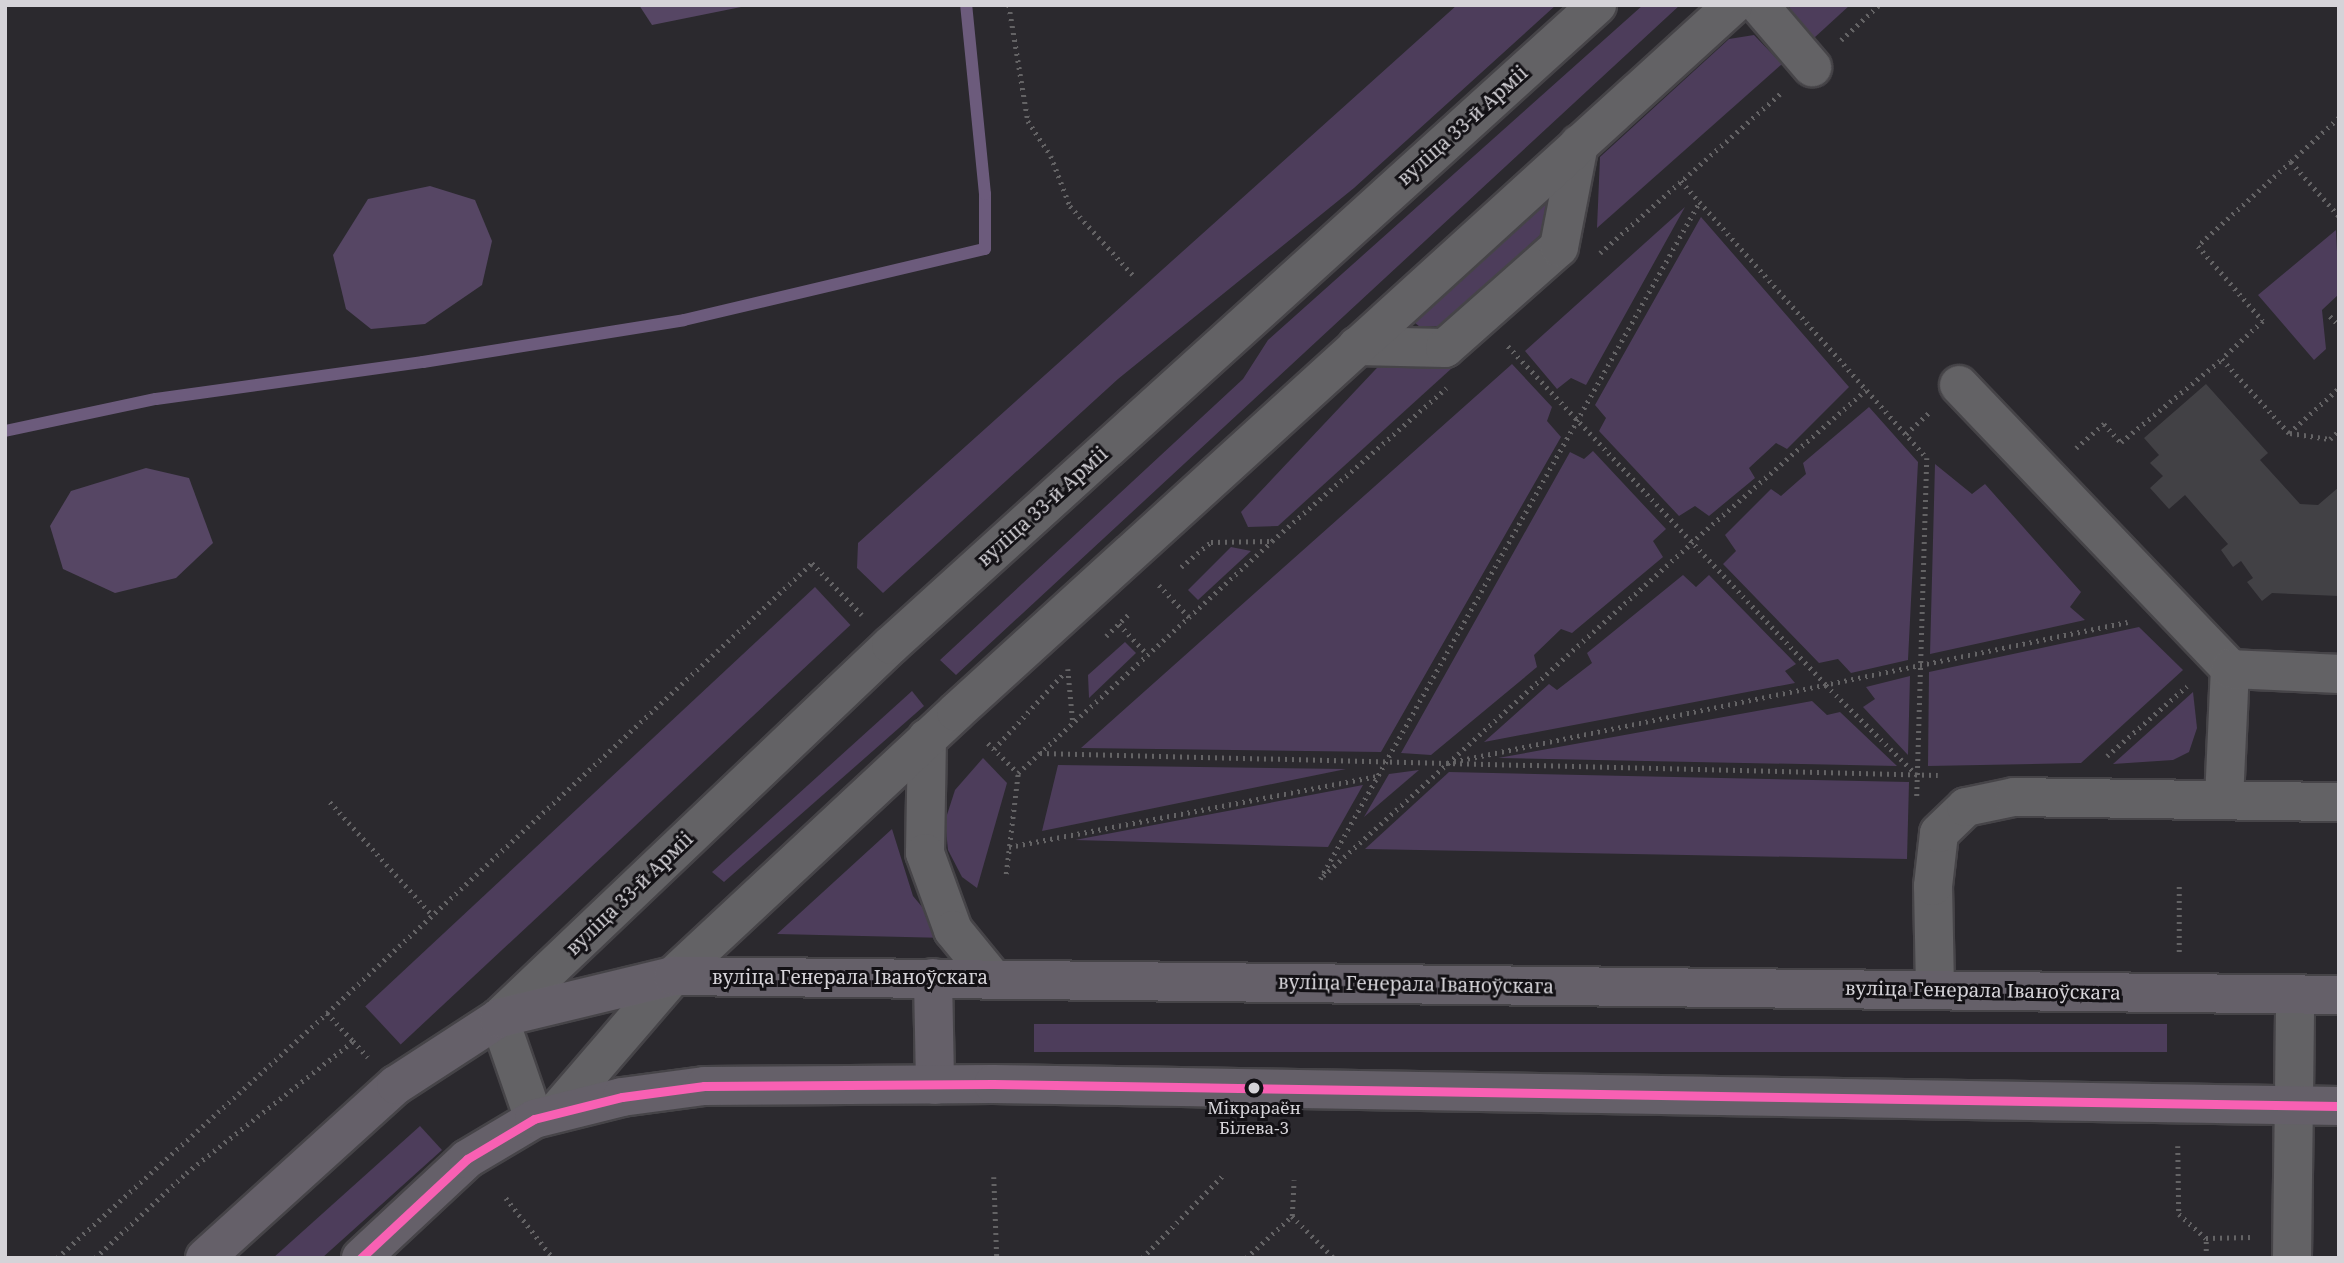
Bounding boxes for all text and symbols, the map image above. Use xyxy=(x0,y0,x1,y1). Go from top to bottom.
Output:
street label: вуліца 33-й Арміі xyxy=(1393,62,1533,190)
street label: вуліца 33-й Арміі xyxy=(973,443,1113,571)
street label: вуліца 33-й Арміі xyxy=(562,828,698,960)
street label: вуліца Генерала Іваноўскага xyxy=(712,967,988,989)
street label: вуліца Генерала Іваноўскага xyxy=(1278,971,1554,999)
street label: вуліца Генерала Іваноўскага xyxy=(1845,977,2121,1005)
marker: Мікрараён Білева-3 xyxy=(1247,1081,1261,1095)
place label: Мікрараён Білева-3 xyxy=(1207,1098,1301,1138)

